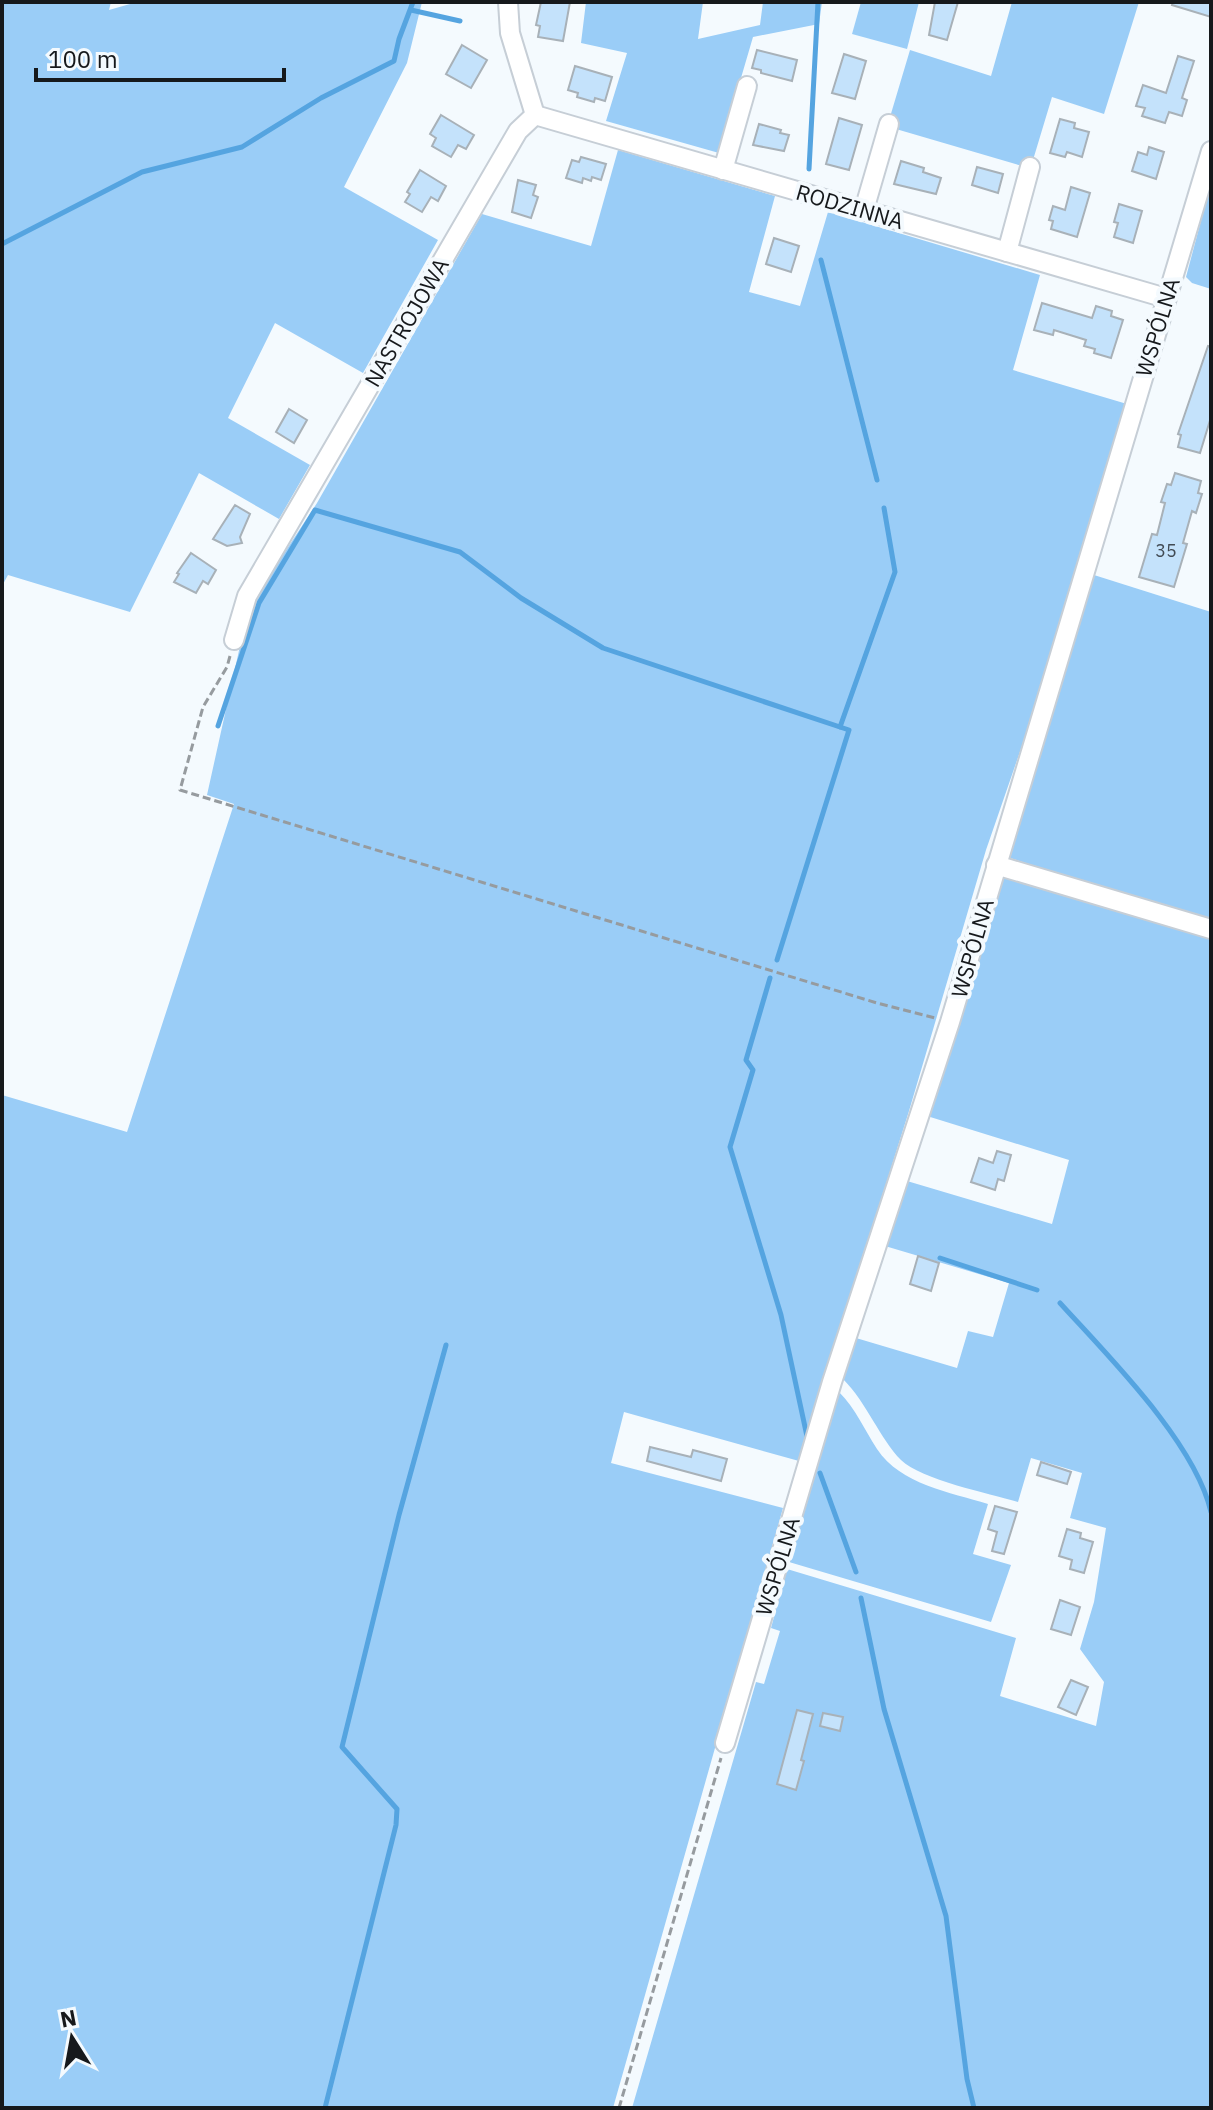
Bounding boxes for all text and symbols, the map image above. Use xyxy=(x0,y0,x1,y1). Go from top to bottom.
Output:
scale bar xyxy=(36,32,284,82)
text: 100 m xyxy=(48,43,118,75)
street label: RODZINNA xyxy=(793,177,907,235)
street label: NASTROJOWA xyxy=(357,252,455,392)
street label: WSPÓLNA xyxy=(1128,274,1186,380)
house number: 35 xyxy=(1155,539,1177,562)
street label: WSPÓLNA xyxy=(944,895,1000,1001)
street label: WSPÓLNA xyxy=(748,1513,806,1619)
north arrow xyxy=(32,1998,112,2078)
text: N xyxy=(57,2002,79,2034)

